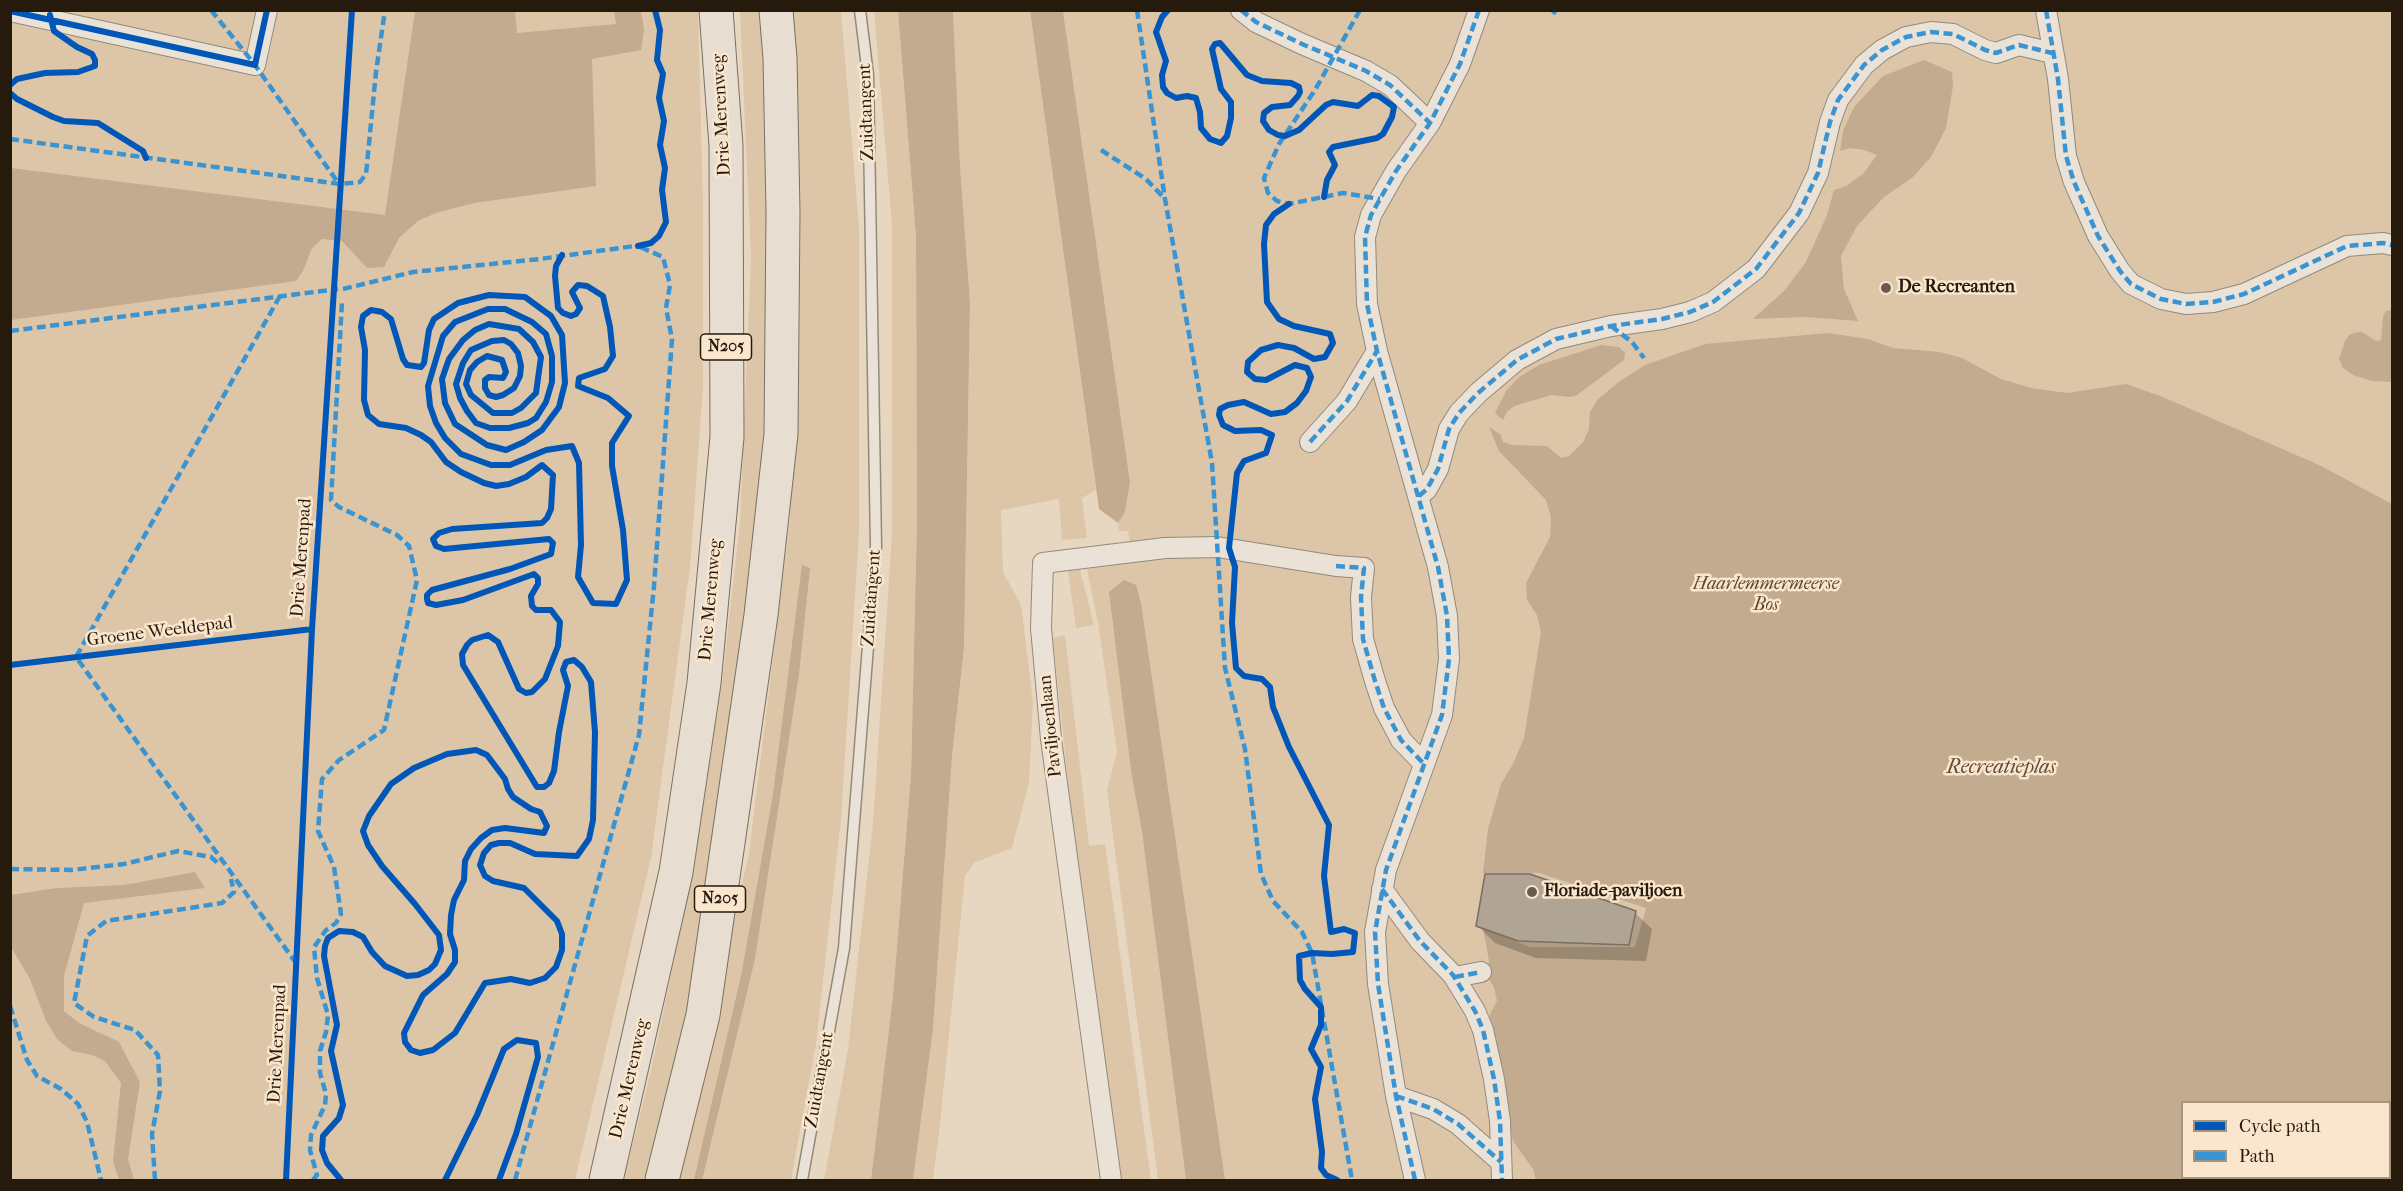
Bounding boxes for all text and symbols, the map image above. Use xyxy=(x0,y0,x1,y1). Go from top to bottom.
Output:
street label: Drie Merenweg xyxy=(708,53,736,177)
street label: Zuidtangent xyxy=(855,63,879,161)
place label: De Recreanten xyxy=(1898,277,2015,299)
marker: De Recreanten xyxy=(1879,281,1893,295)
road number: N205 xyxy=(700,334,752,360)
street label: Drie Merenpad xyxy=(287,498,317,618)
street label: Drie Merenweg xyxy=(695,538,727,662)
street label: Zuidtangent xyxy=(858,548,886,648)
park label: Haarlemmermeerse Bos xyxy=(1693,574,1839,616)
street label: Groene Weeldepad xyxy=(86,612,234,652)
street label: Paviljoenlaan xyxy=(1035,674,1067,778)
water label: Recreatieplas xyxy=(1946,756,2056,780)
place label: Floriade-paviljoen xyxy=(1544,881,1682,903)
marker: Floriade-paviljoen xyxy=(1525,885,1539,899)
road number: N205 xyxy=(694,886,746,912)
street label: Drie Merenpad xyxy=(264,984,292,1104)
street label: Drie Merenweg xyxy=(606,1017,654,1141)
street label: Zuidtangent xyxy=(801,1030,839,1130)
legend xyxy=(2181,1101,2391,1179)
text: Cycle path xyxy=(2239,1116,2320,1137)
text: Path xyxy=(2239,1146,2275,1167)

